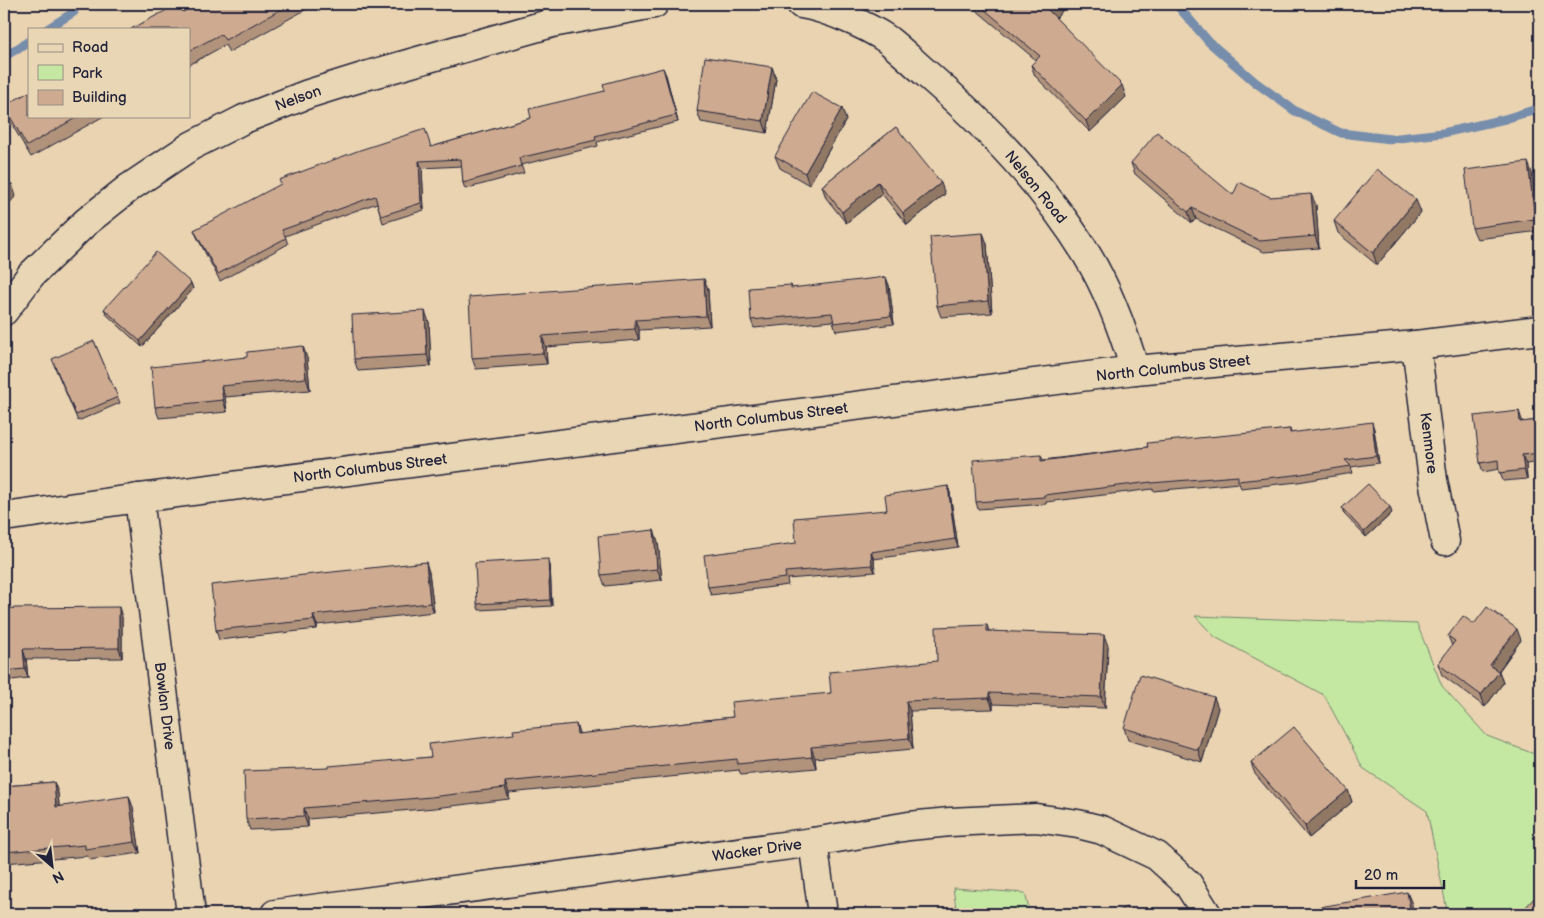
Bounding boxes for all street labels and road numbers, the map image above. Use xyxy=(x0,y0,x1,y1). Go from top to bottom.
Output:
street label: Nelson xyxy=(272,81,324,116)
street label: Nelson Road xyxy=(1000,147,1071,228)
street label: North Columbus Street xyxy=(1095,351,1251,386)
street label: North Columbus Street xyxy=(693,399,849,436)
street label: Kenmore xyxy=(1415,411,1442,475)
street label: North Columbus Street xyxy=(292,450,448,487)
street label: Bowlan Drive xyxy=(150,661,179,751)
street label: Wacker Drive xyxy=(711,835,803,866)

